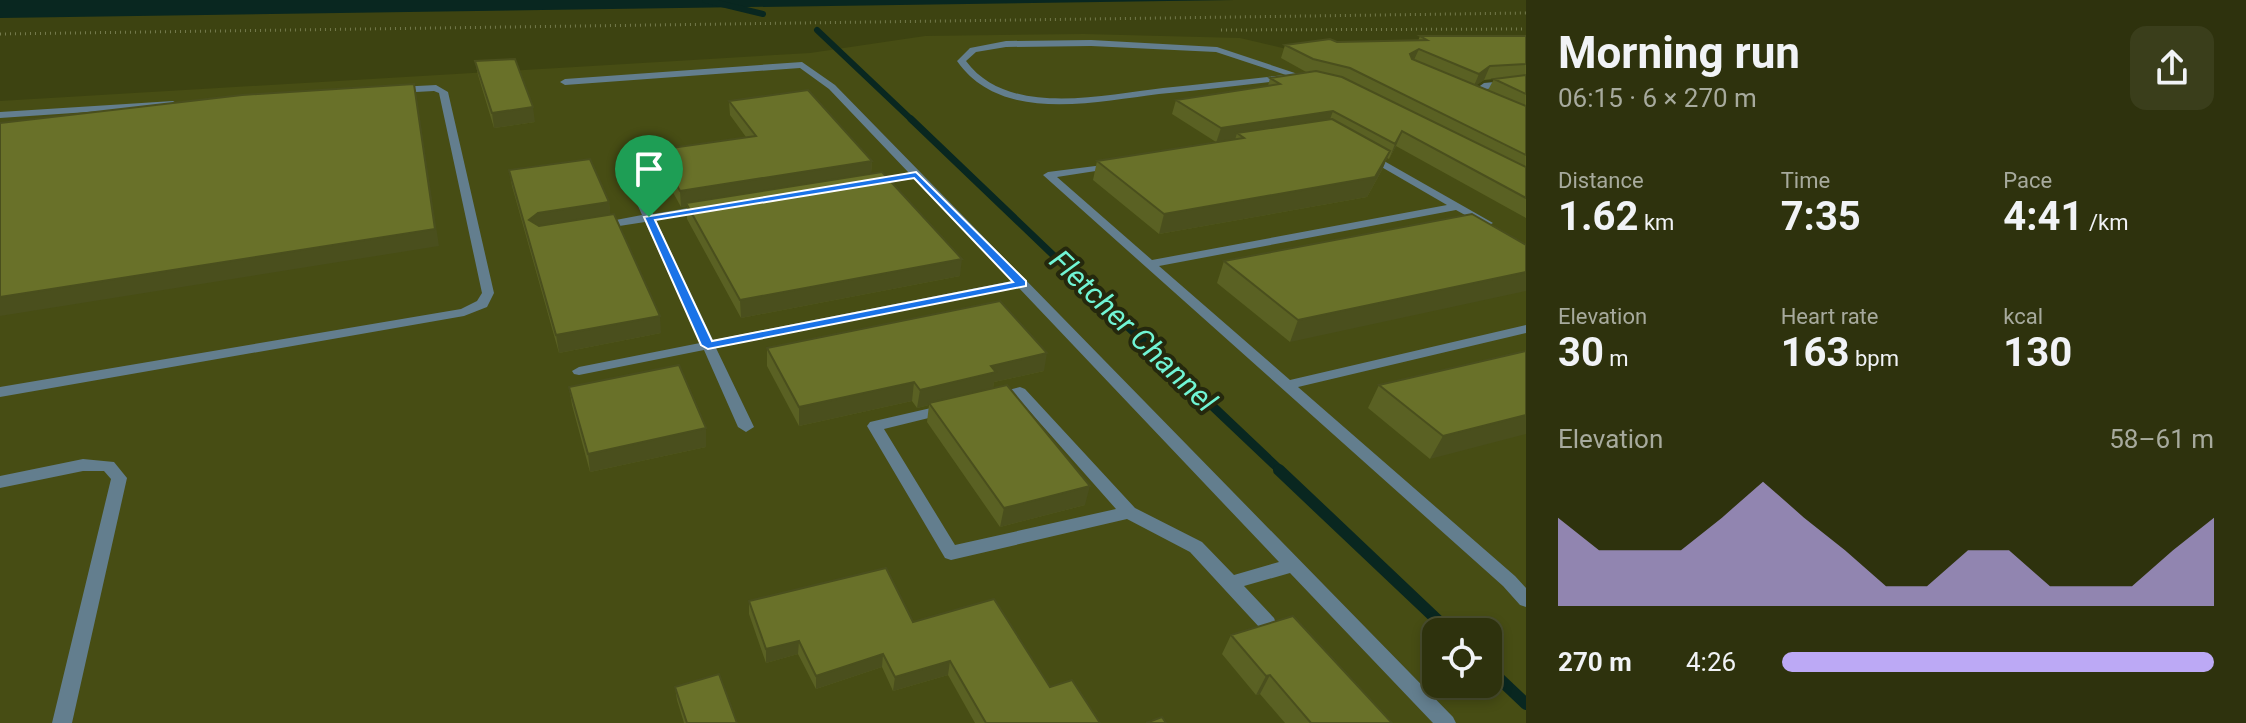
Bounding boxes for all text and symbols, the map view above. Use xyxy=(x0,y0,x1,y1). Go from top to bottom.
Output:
button: share xyxy=(2130,26,2214,110)
text: Morning run xyxy=(1558,27,1800,79)
text: 06:15 · 6 × 270 m xyxy=(1558,83,1757,113)
pin xyxy=(615,135,683,217)
icon: arrive xyxy=(627,147,671,191)
text: Distance xyxy=(1558,168,1644,193)
text: Time xyxy=(1781,168,1830,193)
text: Pace xyxy=(2003,168,2052,193)
text: 1.62 xyxy=(1558,193,1638,240)
text: 7:35 xyxy=(1781,193,1861,240)
text: 4:41 xyxy=(2003,193,2083,240)
text: km xyxy=(1638,210,1674,235)
text: /km xyxy=(2083,210,2128,235)
water label: Fletcher Channel xyxy=(1043,243,1224,419)
text: Elevation xyxy=(1558,304,1647,329)
text: Heart rate xyxy=(1781,304,1879,329)
text: kcal xyxy=(2003,304,2043,329)
text: 30 xyxy=(1558,329,1604,376)
text: 163 xyxy=(1781,329,1850,376)
text: 130 xyxy=(2003,329,2072,376)
text: m xyxy=(1604,346,1629,371)
text: bpm xyxy=(1850,346,1899,371)
text: Elevation xyxy=(1558,424,1663,454)
text: 58–61 m xyxy=(2109,424,2214,454)
map controls xyxy=(1422,618,1502,698)
button: locate xyxy=(1422,618,1502,698)
text: 270 m xyxy=(1558,647,1632,677)
text: 4:26 xyxy=(1686,647,1736,677)

